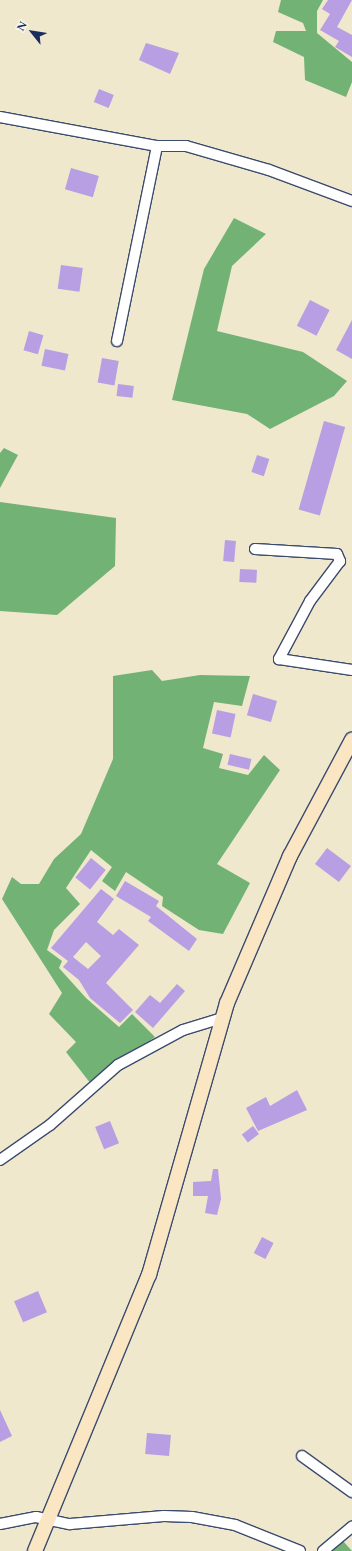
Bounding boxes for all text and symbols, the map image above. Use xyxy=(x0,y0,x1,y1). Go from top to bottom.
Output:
north arrow xyxy=(12,12,52,52)
text: N xyxy=(13,19,30,33)

